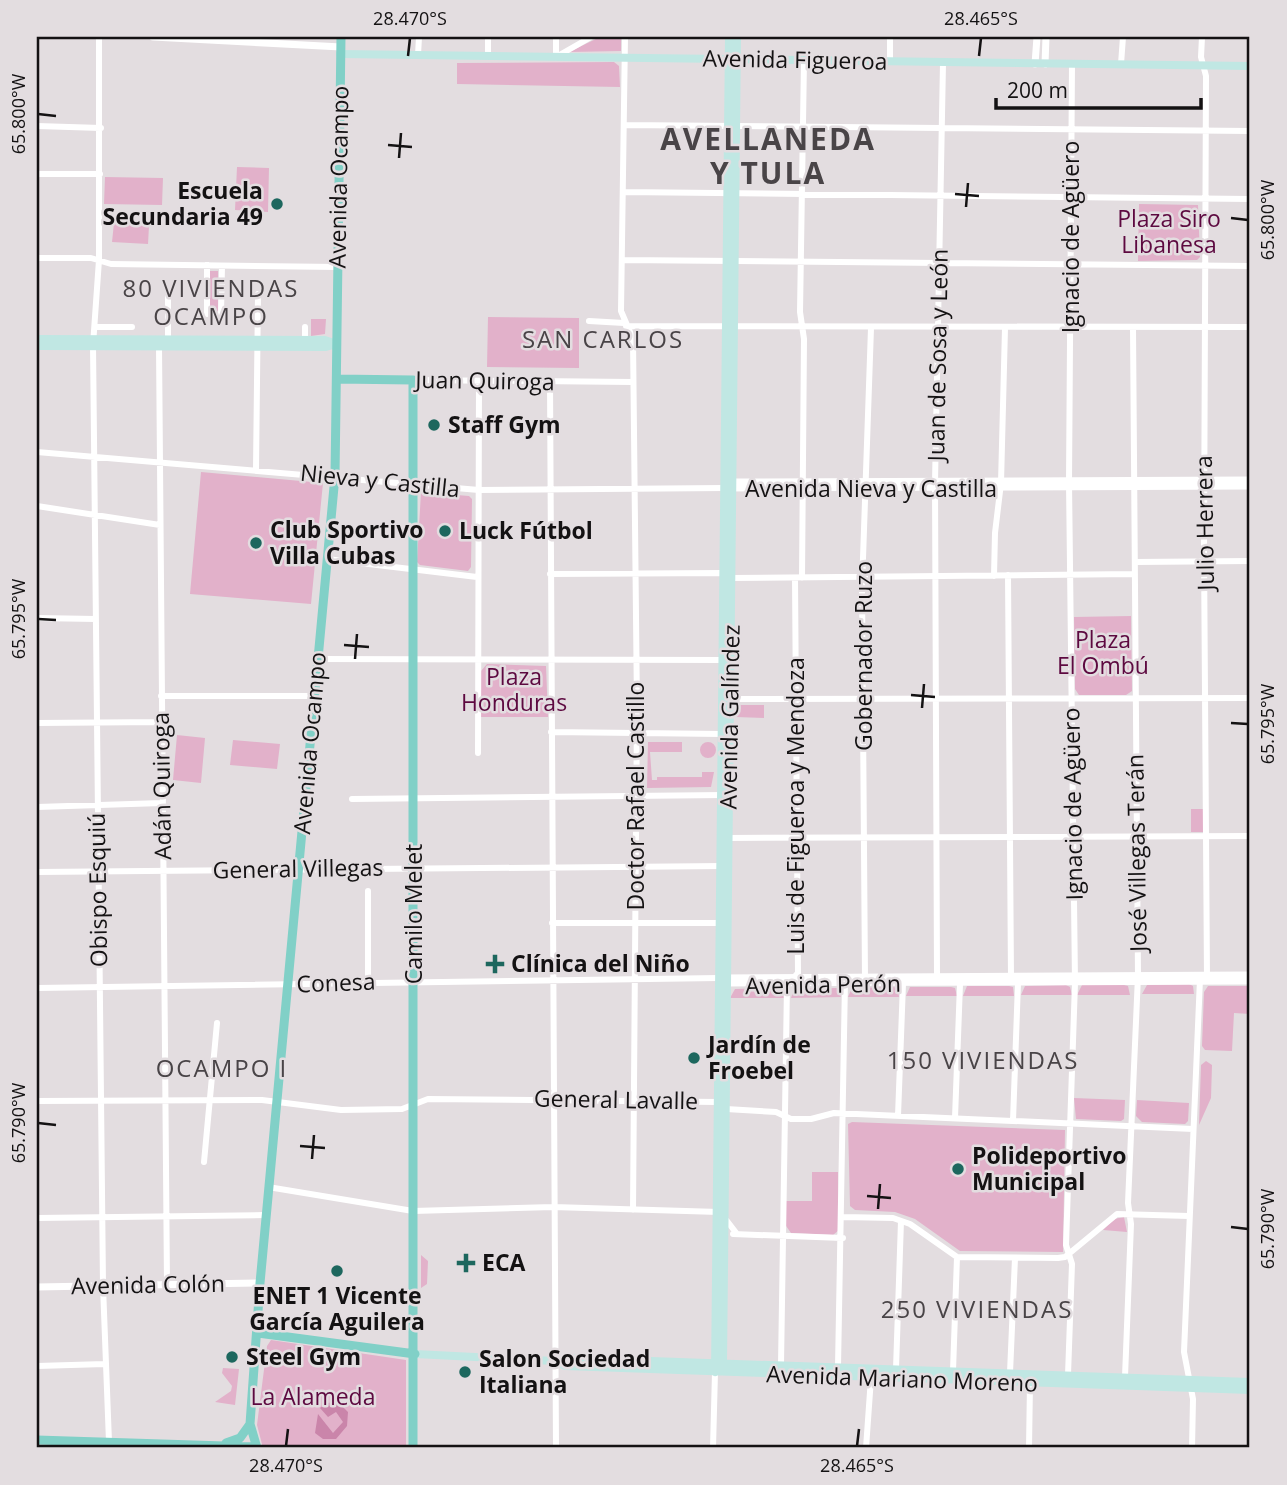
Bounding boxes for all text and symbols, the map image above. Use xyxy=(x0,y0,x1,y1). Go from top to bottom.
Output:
text: 28.470°S xyxy=(373,6,447,30)
text: 28.465°S xyxy=(944,6,1018,30)
street label: Avenida Figueroa xyxy=(702,41,888,77)
scale bar xyxy=(996,66,1201,110)
text: 65.800°W xyxy=(6,73,30,154)
text: 200 m xyxy=(1007,76,1068,104)
street label: Avenida Ocampo xyxy=(320,85,356,269)
district label: AVELLANEDA Y TULA xyxy=(660,118,876,193)
street label: Ignacio de Agüero xyxy=(1054,141,1086,333)
place label: Escuela Secundaria 49 xyxy=(103,174,263,232)
text: 65.800°W xyxy=(1255,179,1279,260)
marker: Escuela Secundaria 49 xyxy=(269,196,285,212)
park label: Plaza Siro Libanesa xyxy=(1117,202,1221,260)
street label: Juan de Sosa y León xyxy=(919,248,955,464)
district label: 80 VIVIENDAS OCAMPO xyxy=(123,271,299,332)
district label: SAN CARLOS xyxy=(522,322,684,355)
street label: Juan Quiroga xyxy=(413,363,555,397)
place label: Staff Gym xyxy=(448,408,561,440)
marker: Staff Gym xyxy=(426,417,442,433)
street label: Julio Herrera xyxy=(1187,455,1221,593)
street label: Nieva y Castilla xyxy=(299,456,462,504)
street label: Avenida Nieva y Castilla xyxy=(745,472,997,504)
place label: Club Sportivo Villa Cubas xyxy=(270,513,424,571)
place label: Luck Fútbol xyxy=(459,514,593,546)
marker: Luck Fútbol xyxy=(437,523,453,539)
marker: Club Sportivo Villa Cubas xyxy=(248,535,264,551)
street label: Gobernador Ruzo xyxy=(847,561,879,751)
text: 65.795°W xyxy=(6,578,30,659)
park label: Plaza El Ombú xyxy=(1057,623,1149,681)
street label: Avenida Galíndez xyxy=(711,624,747,810)
street label: Avenida Ocampo xyxy=(285,651,333,835)
street label: Luis de Figueroa y Mendoza xyxy=(779,657,811,955)
park label: Plaza Honduras xyxy=(461,660,567,718)
street label: Doctor Rafael Castillo xyxy=(619,682,651,910)
text: 65.795°W xyxy=(1255,683,1279,764)
street label: Ignacio de Agüero xyxy=(1054,707,1090,901)
street label: Adán Quiroga xyxy=(144,712,178,860)
street label: José Villegas Terán xyxy=(1118,754,1154,954)
street label: Obispo Esquiú xyxy=(80,813,114,968)
street label: Camilo Melet xyxy=(397,844,429,984)
street label: General Villegas xyxy=(212,851,384,885)
place label: Clínica del Niño xyxy=(511,947,690,979)
marker: Clínica del Niño xyxy=(485,954,505,974)
street label: Conesa xyxy=(296,965,376,999)
street label: Avenida Perón xyxy=(745,967,901,1001)
place label: Jardín de Froebel xyxy=(706,1028,811,1086)
district label: 150 VIVIENDAS xyxy=(887,1043,1079,1076)
marker: Jardín de Froebel xyxy=(686,1050,702,1066)
district label: OCAMPO I xyxy=(156,1051,288,1084)
text: 65.790°W xyxy=(6,1082,30,1163)
street label: General Lavalle xyxy=(534,1082,698,1116)
place label: Polideportivo Municipal xyxy=(972,1139,1126,1197)
marker: Polideportivo Municipal xyxy=(950,1161,966,1177)
text: 65.790°W xyxy=(1255,1188,1279,1269)
place label: ECA xyxy=(482,1246,526,1278)
marker: ECA xyxy=(456,1253,476,1273)
marker: ENET 1 Vicente García Aguilera xyxy=(329,1263,345,1279)
street label: Avenida Colón xyxy=(71,1267,225,1301)
place label: ENET 1 Vicente García Aguilera xyxy=(249,1279,425,1337)
district label: 250 VIVIENDAS xyxy=(881,1292,1073,1325)
place label: Steel Gym xyxy=(246,1340,361,1372)
place label: Salon Sociedad Italiana xyxy=(479,1342,650,1400)
marker: Steel Gym xyxy=(224,1349,240,1365)
street label: Avenida Mariano Moreno xyxy=(766,1357,1038,1399)
marker: Salon Sociedad Italiana xyxy=(457,1364,473,1380)
park label: La Alameda xyxy=(251,1380,375,1412)
text: 28.470°S xyxy=(249,1453,323,1477)
text: 28.465°S xyxy=(820,1453,894,1477)

